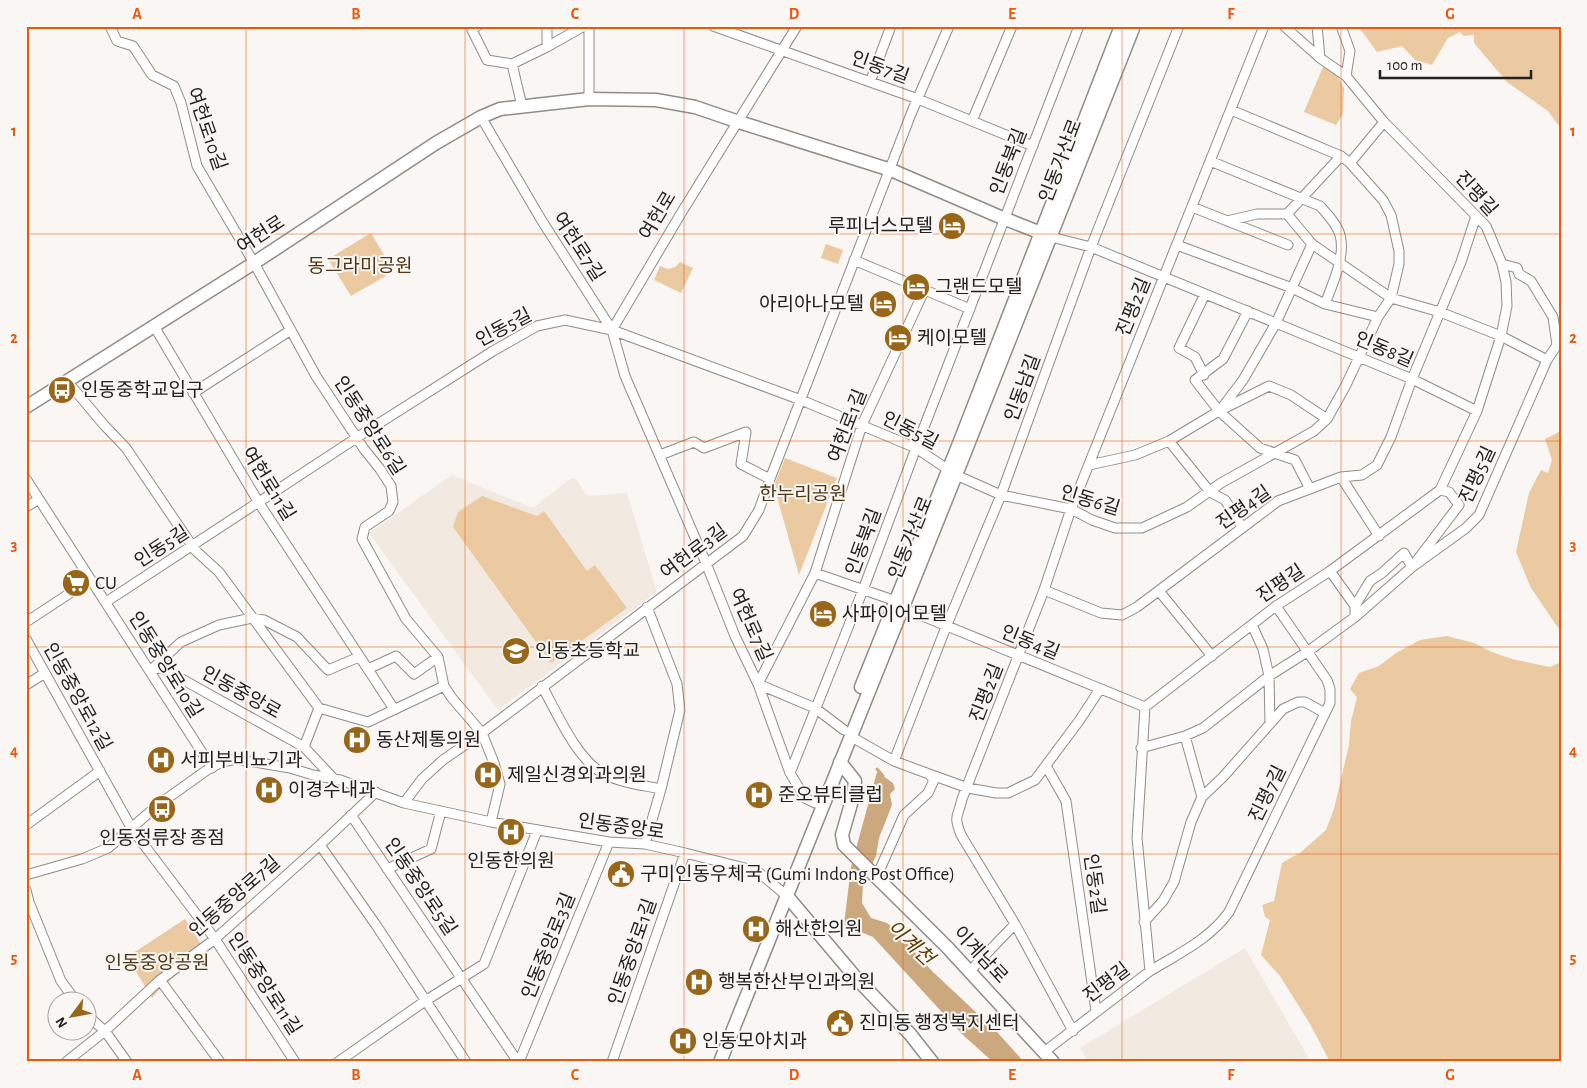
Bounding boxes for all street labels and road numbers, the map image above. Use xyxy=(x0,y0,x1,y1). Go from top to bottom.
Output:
street label: 인동7길 xyxy=(848,48,912,87)
street label: 여헌로10길 xyxy=(183,85,230,173)
street label: 인동가산로 xyxy=(1036,116,1086,205)
street label: 인동북길 xyxy=(987,126,1030,198)
street label: 진평길 xyxy=(1451,167,1501,220)
street label: 여헌로 xyxy=(635,188,680,243)
street label: 여헌로7길 xyxy=(549,209,608,285)
street label: 여헌로 xyxy=(233,212,288,257)
street label: 진평2길 xyxy=(1113,275,1154,339)
street label: 인동5길 xyxy=(472,305,535,351)
street label: 인동8길 xyxy=(1352,328,1416,371)
street label: 인동남길 xyxy=(1001,352,1044,424)
street label: 인동중앙로6길 xyxy=(330,373,409,479)
street label: 여헌로1길 xyxy=(824,387,871,465)
street label: 인동5길 xyxy=(879,408,942,453)
street label: 여헌로11길 xyxy=(238,443,299,524)
street label: 진평5길 xyxy=(1456,443,1499,506)
street label: 인동6길 xyxy=(1058,482,1122,519)
street label: 진평4길 xyxy=(1213,482,1275,533)
street label: 인동가산로 xyxy=(885,494,936,582)
street label: 인동북길 xyxy=(842,506,885,578)
street label: 여헌로3길 xyxy=(657,520,731,583)
street label: 인동5길 xyxy=(131,522,192,571)
street label: 진평길 xyxy=(1253,561,1308,607)
street label: 여헌로7길 xyxy=(725,585,775,664)
street label: 인동중앙로10길 xyxy=(125,608,206,722)
street label: 인동4길 xyxy=(998,622,1062,663)
street label: 인동중앙로12길 xyxy=(40,639,115,754)
street label: 진평2길 xyxy=(966,661,1007,725)
street label: 인동중앙로 xyxy=(198,663,284,722)
street label: 진평7길 xyxy=(1245,762,1290,825)
street label: 인동중앙로 xyxy=(576,811,666,842)
street label: 인동중앙로5길 xyxy=(381,834,460,939)
street label: 인동중앙로7길 xyxy=(186,852,284,941)
street label: 인동2길 xyxy=(1080,852,1109,916)
street label: 인동중앙로3길 xyxy=(518,890,579,1002)
street label: 인동중앙로1길 xyxy=(605,896,660,1008)
street label: 이계남로 xyxy=(949,922,1012,987)
street label: 인동중앙로11길 xyxy=(224,929,305,1039)
street label: 진평길 xyxy=(1080,959,1134,1006)

